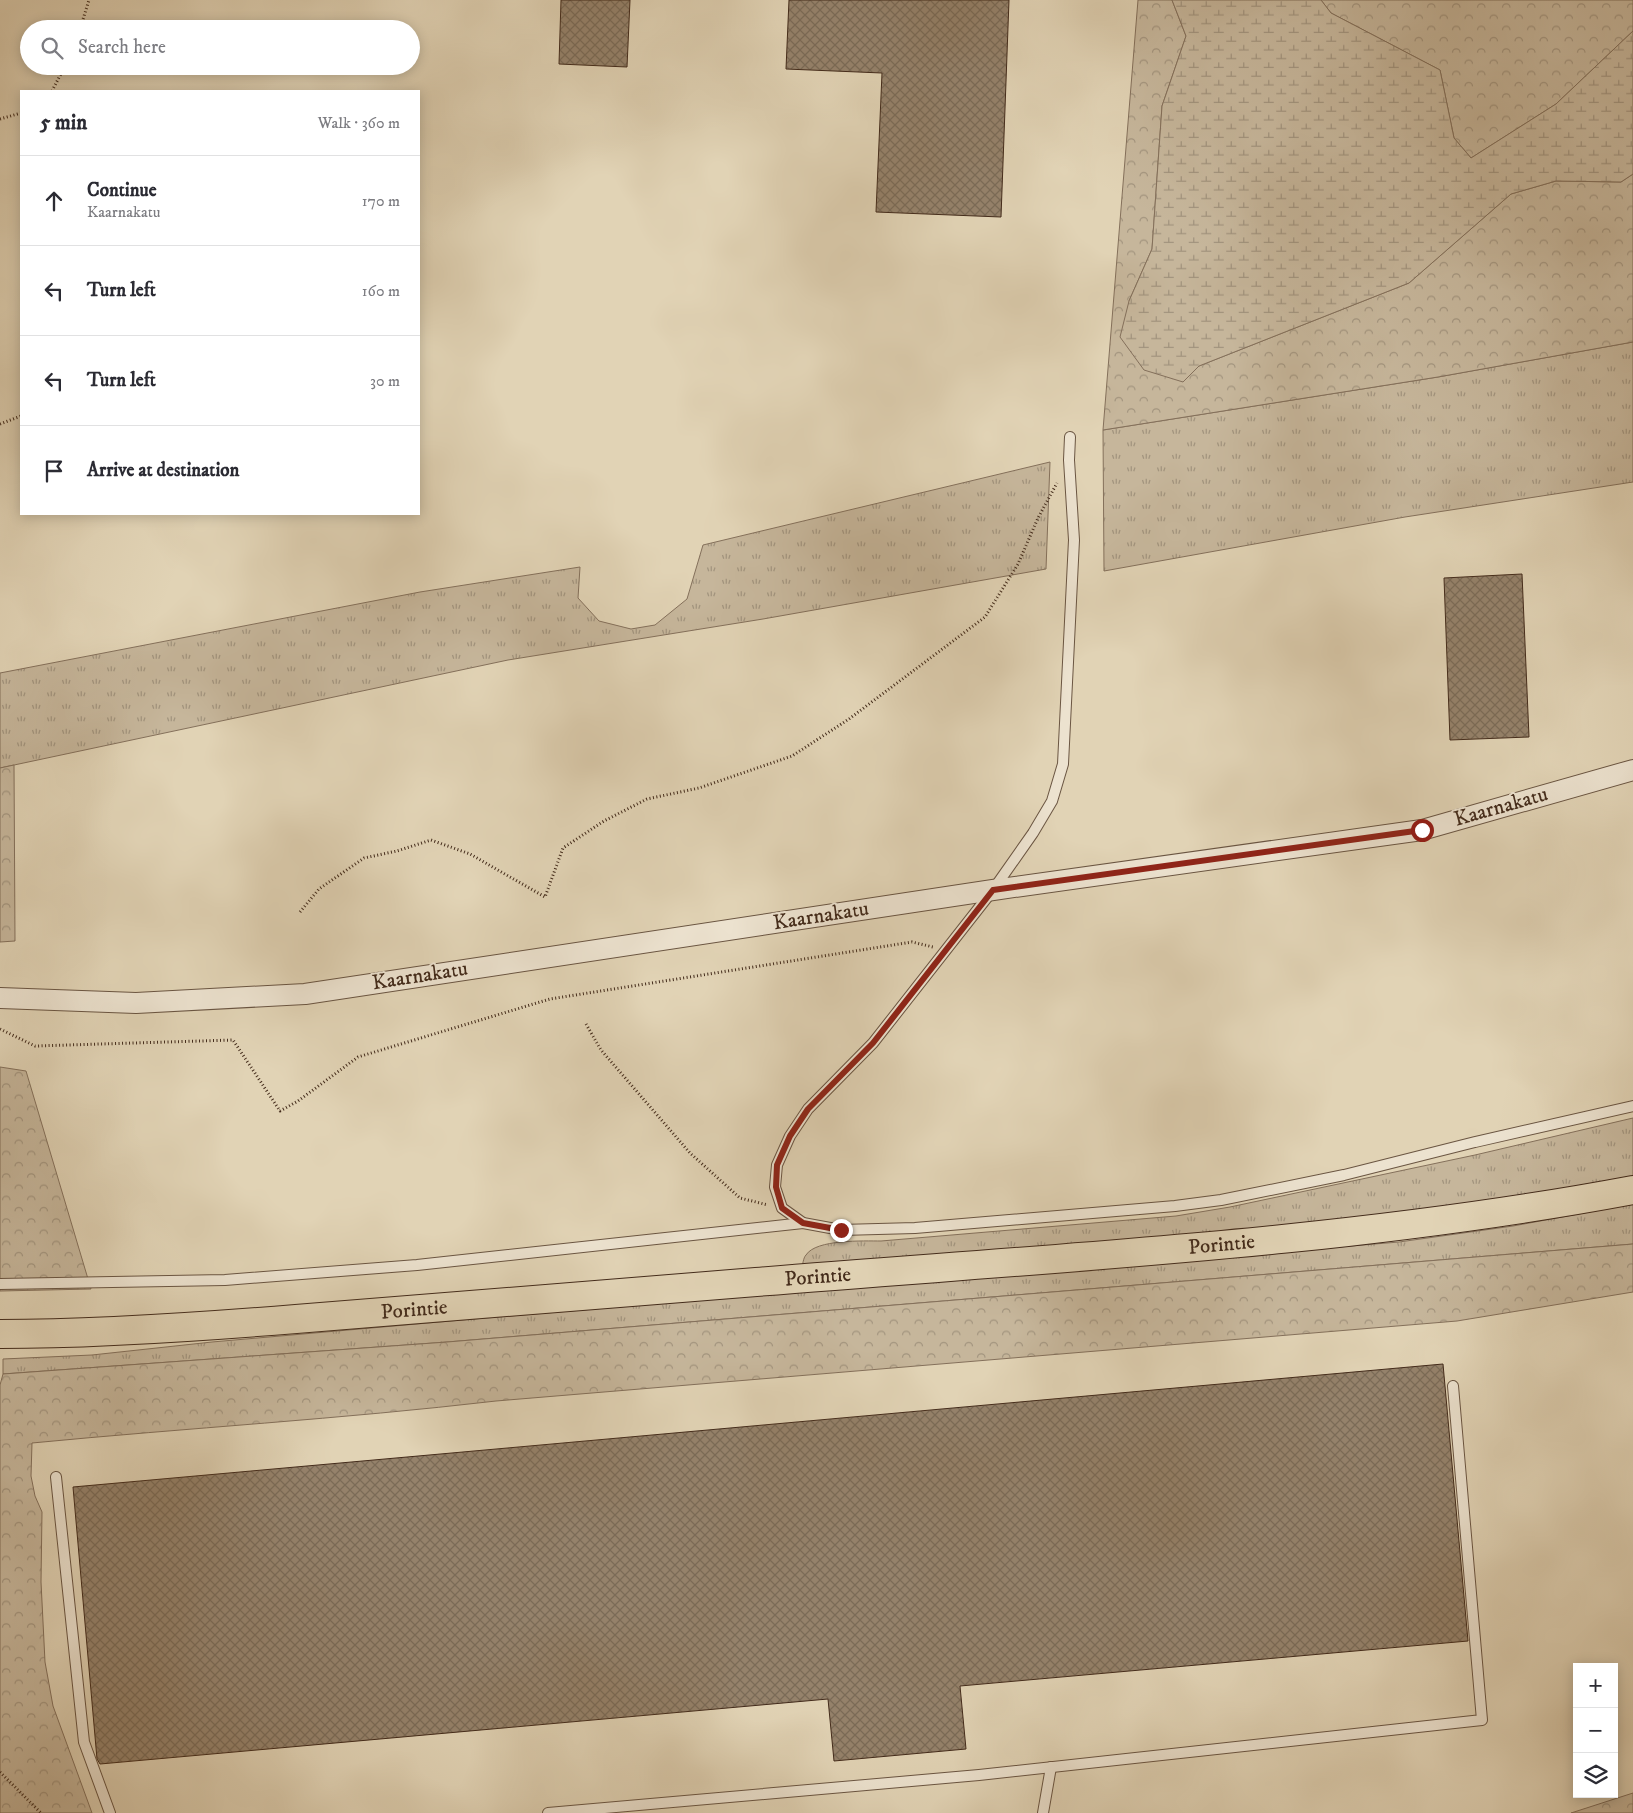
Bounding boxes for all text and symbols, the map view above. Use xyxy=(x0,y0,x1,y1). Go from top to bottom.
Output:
search box xyxy=(20,20,420,75)
icon: search xyxy=(38,34,66,62)
text: Search here xyxy=(78,36,166,59)
text: 5 min xyxy=(40,110,87,136)
text: Walk · 360 m xyxy=(318,113,400,133)
text: Continue xyxy=(87,179,157,202)
icon: ahead xyxy=(40,187,68,215)
text: 170 m xyxy=(362,191,400,211)
text: Kaarnakatu xyxy=(87,202,161,222)
icon: left xyxy=(40,277,68,305)
text: Turn left xyxy=(87,279,156,302)
text: 160 m xyxy=(362,281,400,301)
icon: left xyxy=(40,367,68,395)
text: Turn left xyxy=(87,369,156,392)
text: 30 m xyxy=(370,371,400,391)
icon: arrive xyxy=(40,457,68,485)
text: Arrive at destination xyxy=(87,459,239,482)
street label: Kaarnakatu xyxy=(1451,781,1551,833)
route start xyxy=(1411,819,1434,842)
street label: Kaarnakatu xyxy=(771,896,871,936)
street label: Kaarnakatu xyxy=(370,956,470,996)
route end xyxy=(830,1219,853,1242)
street label: Porintie xyxy=(1187,1229,1256,1261)
street label: Porintie xyxy=(783,1262,852,1293)
street label: Porintie xyxy=(380,1294,449,1326)
map controls xyxy=(1573,1663,1618,1798)
button: + xyxy=(1573,1663,1618,1708)
button: − xyxy=(1573,1708,1618,1753)
button: layers xyxy=(1573,1753,1618,1798)

